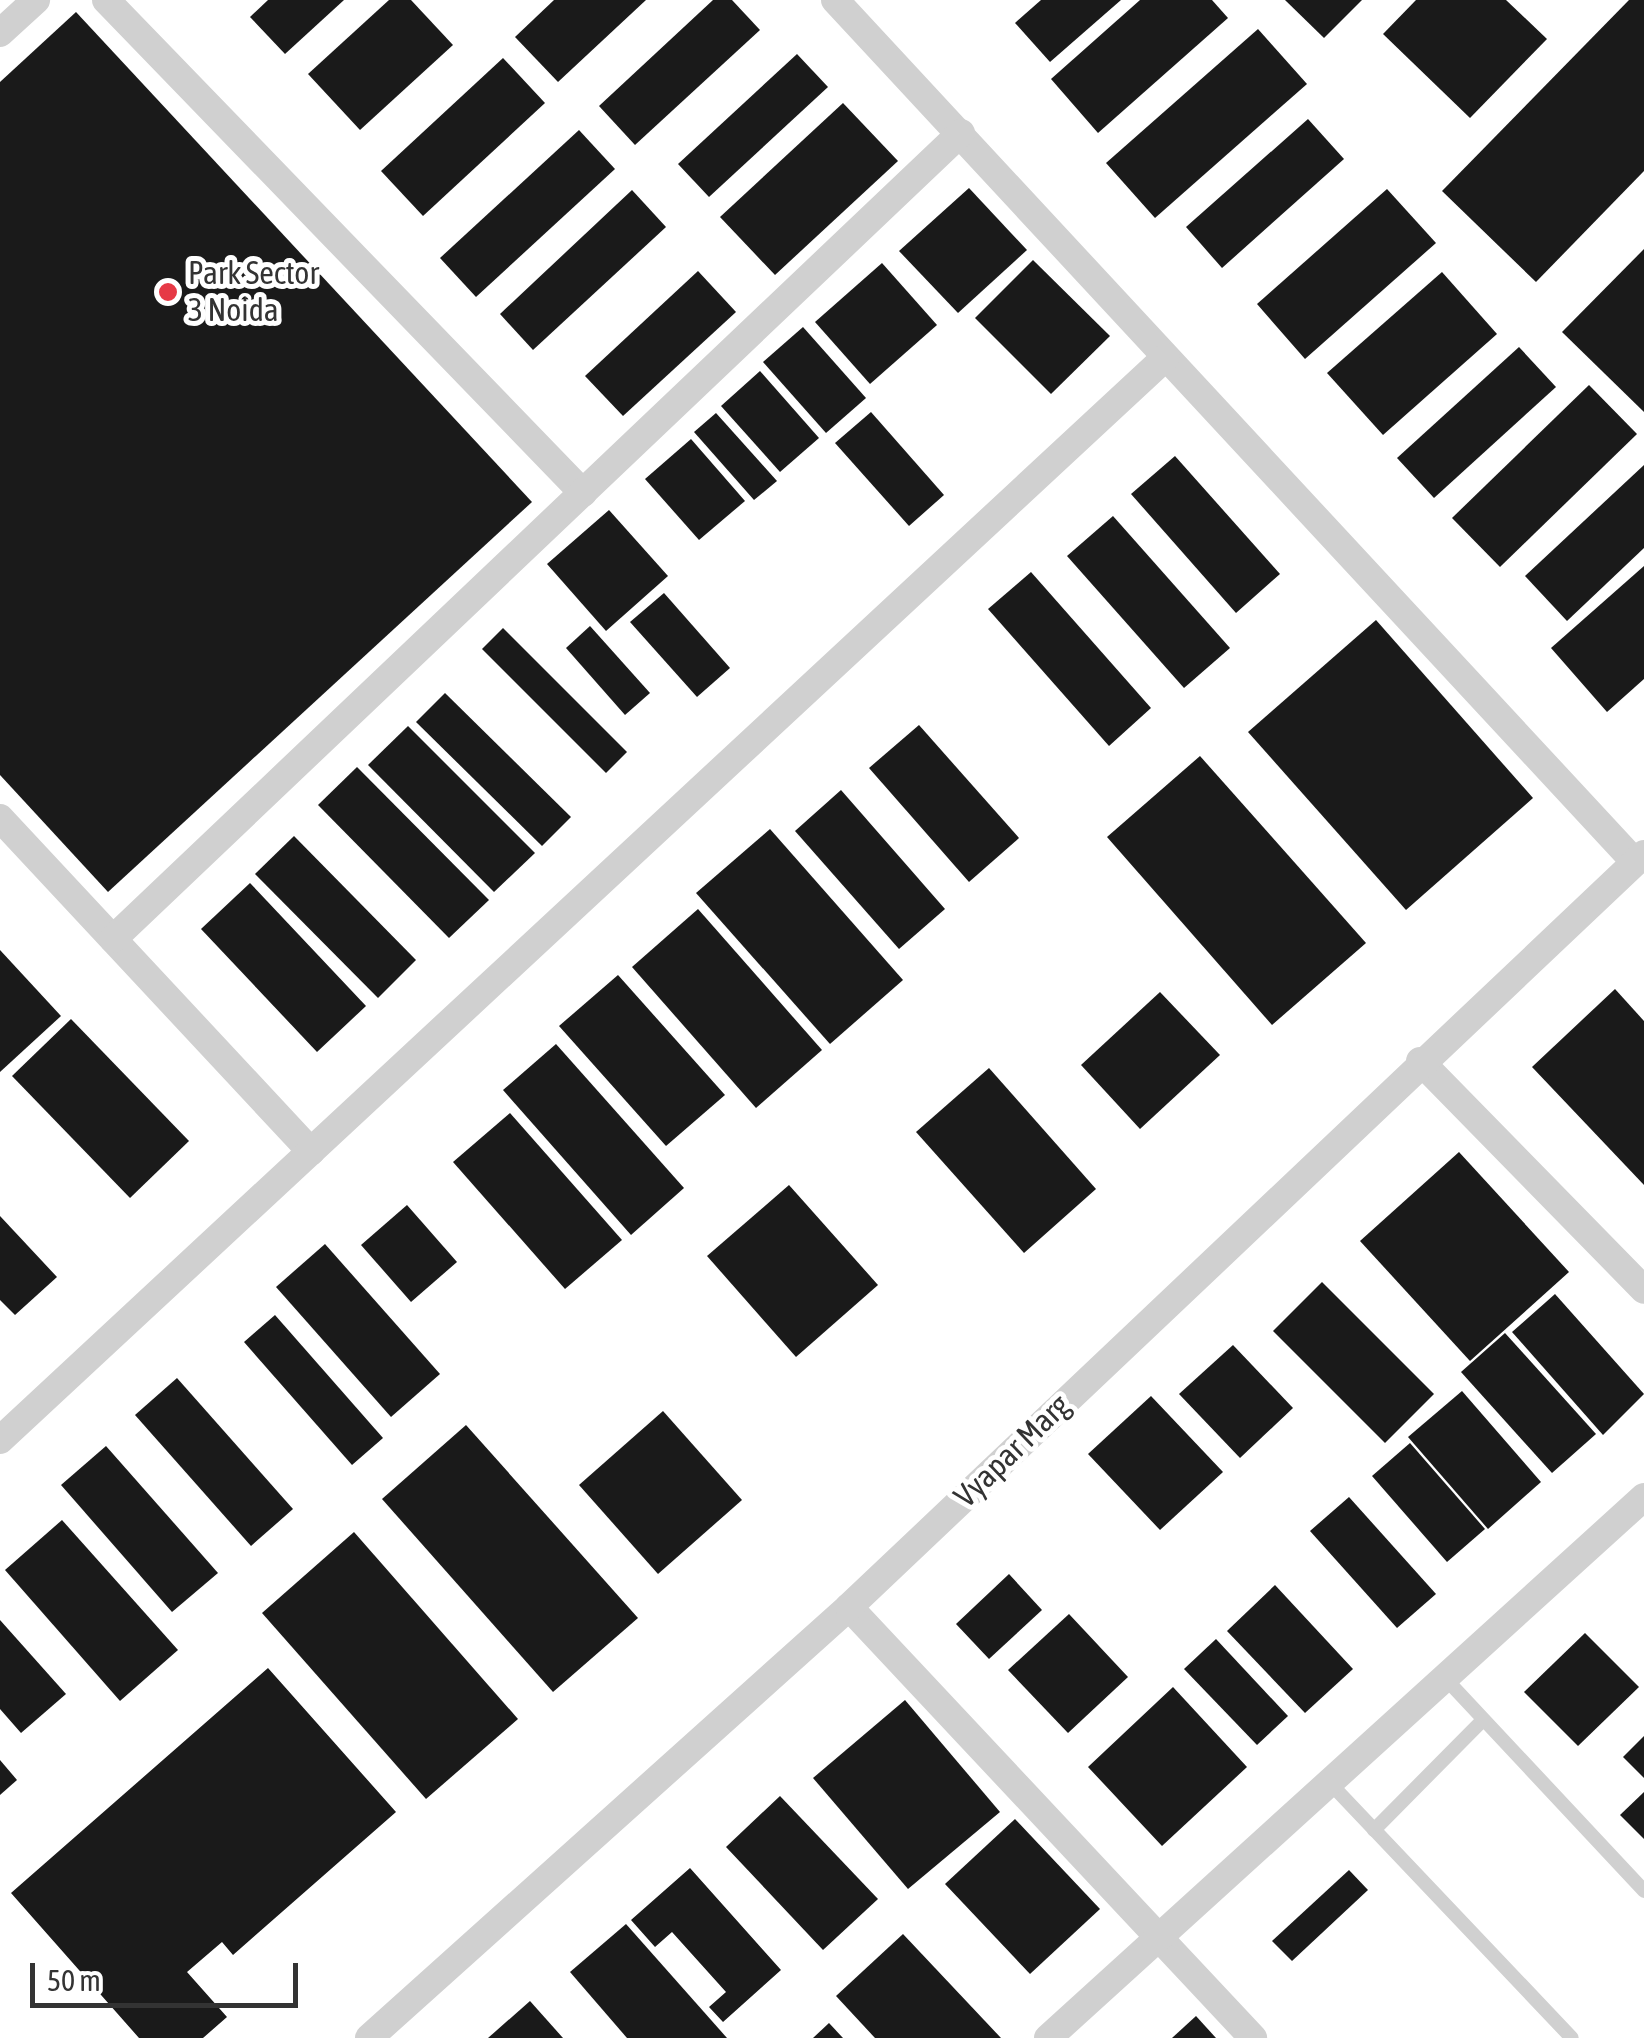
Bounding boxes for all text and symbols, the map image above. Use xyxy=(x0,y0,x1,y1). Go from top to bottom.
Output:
place label: Park Sector 3 Noida xyxy=(188,255,319,330)
marker: Park Sector 3 Noida xyxy=(157,281,179,303)
street label: Vyapar Marg xyxy=(946,1387,1078,1515)
scale bar xyxy=(35,1943,302,2005)
text: 50 m xyxy=(47,1963,101,1997)

